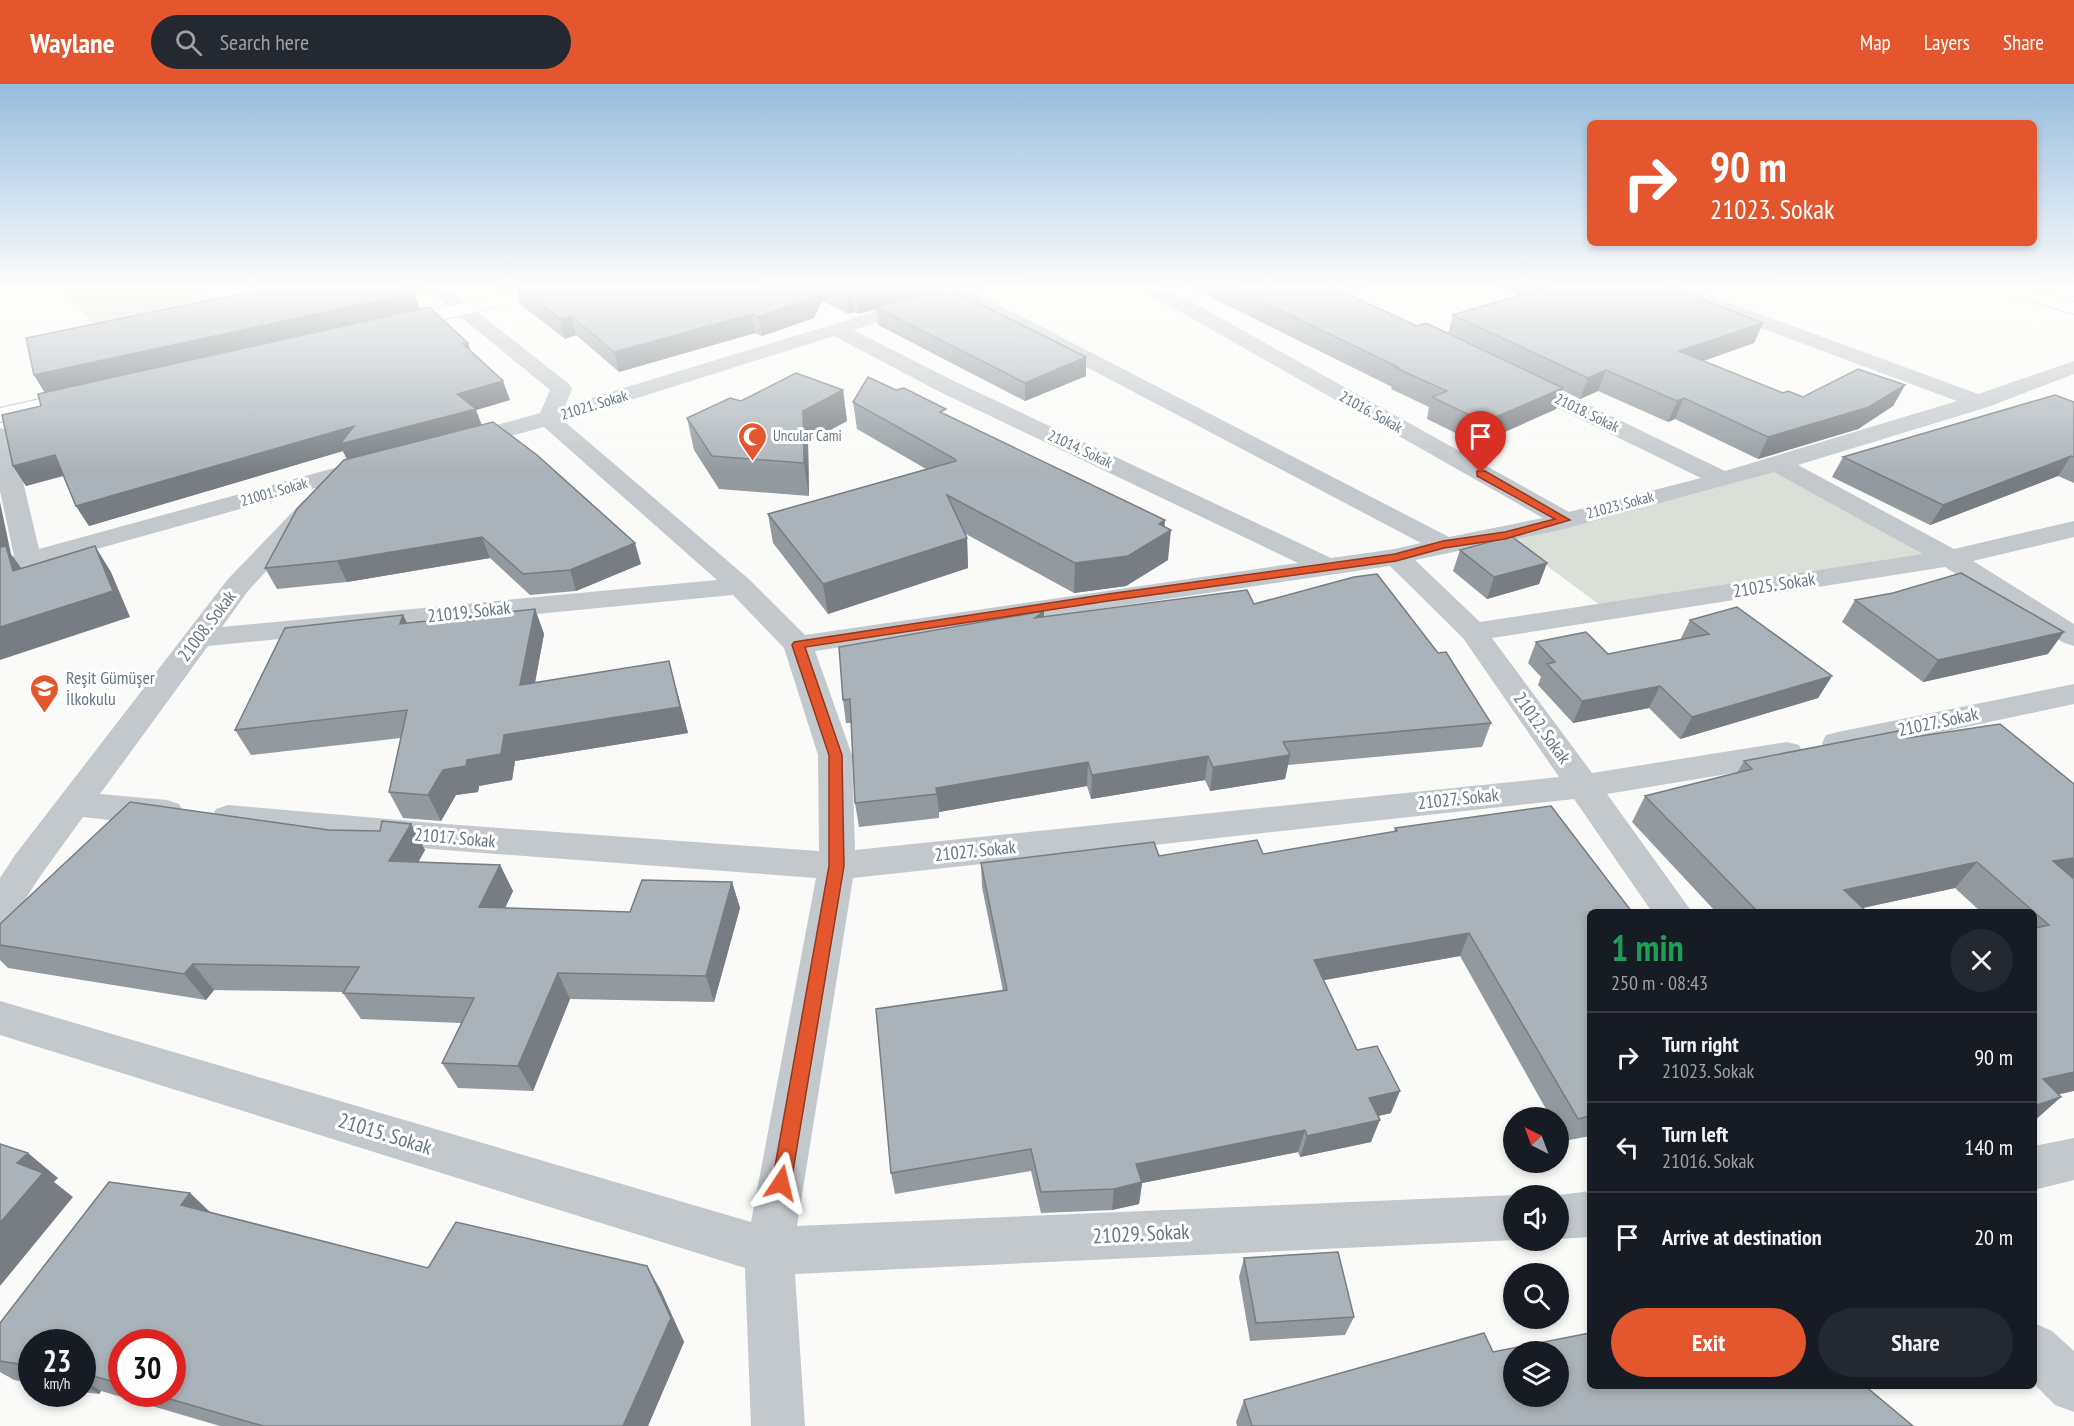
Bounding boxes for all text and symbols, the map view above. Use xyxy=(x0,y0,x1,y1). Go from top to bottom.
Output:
search box xyxy=(151,15,571,69)
text: Waylane xyxy=(30,24,115,61)
icon: search xyxy=(172,26,205,59)
text: Search here xyxy=(220,28,309,56)
text: Map xyxy=(1860,29,1891,56)
text: Layers xyxy=(1924,29,1970,56)
text: Share xyxy=(2003,29,2044,56)
text: 90 m xyxy=(1710,139,1787,194)
icon: right xyxy=(1611,144,1689,222)
text: 21023. Sokak xyxy=(1710,192,1834,226)
street label: 21021. Sokak xyxy=(558,385,630,424)
street label: 21016. Sokak xyxy=(1336,386,1406,437)
street label: 21018. Sokak xyxy=(1552,389,1623,436)
pin xyxy=(1455,411,1506,473)
mosque icon: Uncular Cami xyxy=(736,420,768,462)
icon: arrive xyxy=(1464,420,1497,453)
street label: 21014. Sokak xyxy=(1045,425,1116,472)
place label: Uncular Cami xyxy=(773,426,842,445)
street label: 21001. Sokak xyxy=(238,473,310,510)
street label: 21023. Sokak xyxy=(1584,486,1656,523)
street label: 21025. Sokak xyxy=(1731,567,1817,602)
street label: 21008. Sokak xyxy=(172,586,241,666)
street label: 21019. Sokak xyxy=(426,596,511,627)
place label: Reşit Gümüşer İlkokulu xyxy=(66,666,155,710)
school or university icon: Reşit Gümüşer İlkokulu xyxy=(29,672,61,714)
street label: 21012. Sokak xyxy=(1509,687,1576,768)
street label: 21027. Sokak xyxy=(1896,702,1980,741)
street label: 21027. Sokak xyxy=(1416,783,1500,814)
street label: 21017. Sokak xyxy=(414,822,497,853)
street label: 21027. Sokak xyxy=(933,835,1017,866)
text: 1 min xyxy=(1611,924,1684,971)
button: close xyxy=(1950,929,2013,992)
text: 250 m · 08:43 xyxy=(1611,970,1708,996)
text: Turn right xyxy=(1662,1030,1739,1058)
icon: right xyxy=(1611,1041,1644,1074)
text: 90 m xyxy=(1974,1043,2013,1071)
text: 21023. Sokak xyxy=(1662,1058,1754,1084)
street label: 21015. Sokak xyxy=(335,1106,435,1161)
north arrow xyxy=(1503,1107,1569,1173)
map controls xyxy=(1503,1107,1569,1407)
text: Turn left xyxy=(1662,1120,1728,1148)
icon: left xyxy=(1611,1131,1644,1164)
text: 140 m xyxy=(1964,1133,2013,1161)
text: 21016. Sokak xyxy=(1662,1148,1754,1174)
position arrow xyxy=(749,1151,813,1215)
button: sound xyxy=(1503,1185,1569,1251)
street label: 21029. Sokak xyxy=(1092,1217,1190,1250)
icon: arrive xyxy=(1611,1221,1644,1254)
text: Arrive at destination xyxy=(1662,1223,1822,1251)
text: 20 m xyxy=(1974,1223,2013,1251)
button: search xyxy=(1503,1263,1569,1329)
button: Exit xyxy=(1611,1308,1806,1377)
button: Share xyxy=(1818,1308,2013,1377)
speed limit sign: 30 xyxy=(108,1329,186,1407)
text: 23 xyxy=(43,1341,71,1380)
button: layers xyxy=(1503,1341,1569,1407)
text: km/h xyxy=(44,1374,70,1393)

